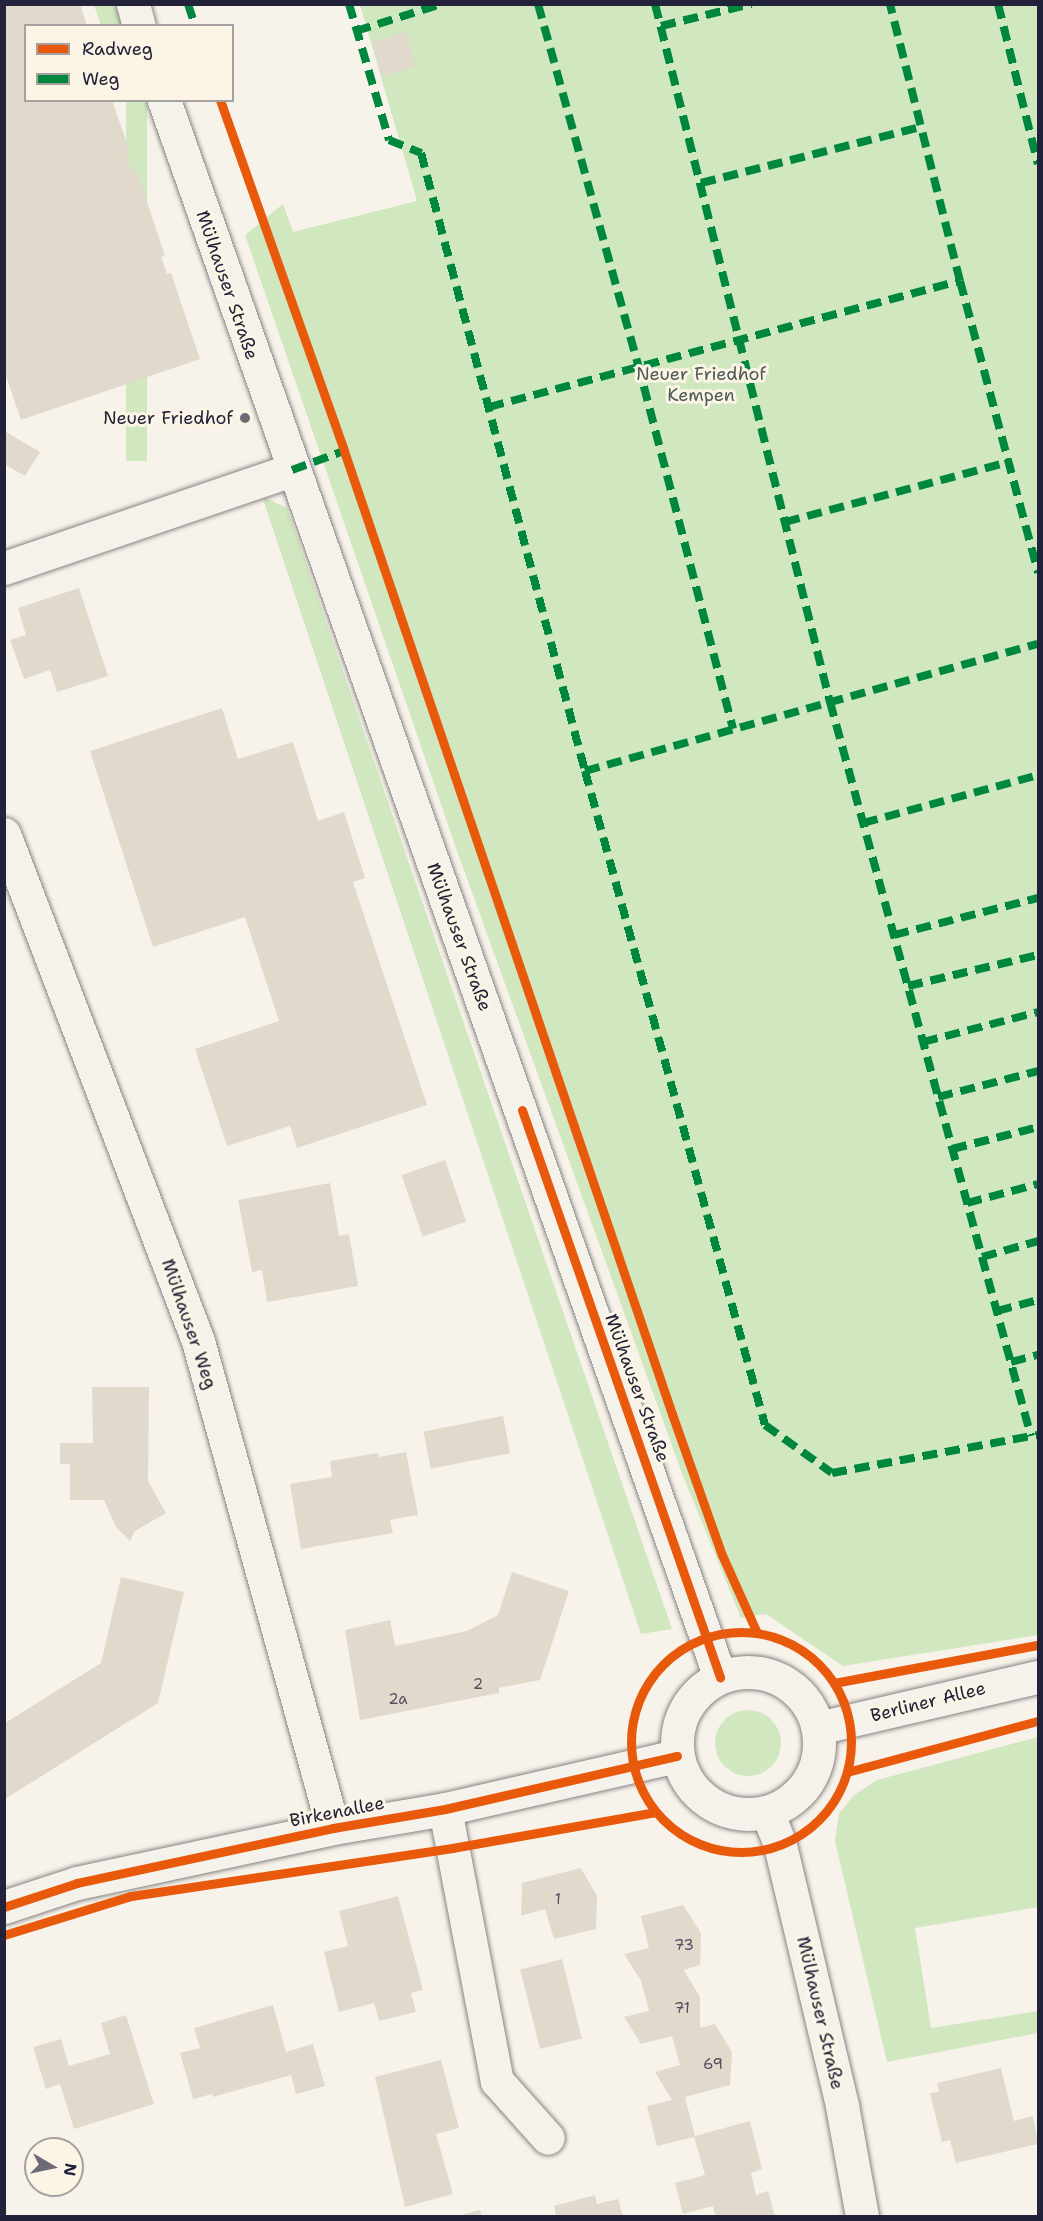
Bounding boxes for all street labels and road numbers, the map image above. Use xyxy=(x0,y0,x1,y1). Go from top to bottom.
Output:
street label: Mülhauser Straße xyxy=(191,208,263,362)
street label: Mülhauser Straße xyxy=(422,860,496,1014)
street label: Mülhauser Weg xyxy=(157,1256,221,1392)
street label: Mülhauser Straße xyxy=(600,1311,674,1465)
street label: Berliner Allee xyxy=(868,1677,988,1727)
street label: Birkenallee xyxy=(288,1792,386,1832)
street label: Mülhauser Straße xyxy=(792,1934,848,2092)

